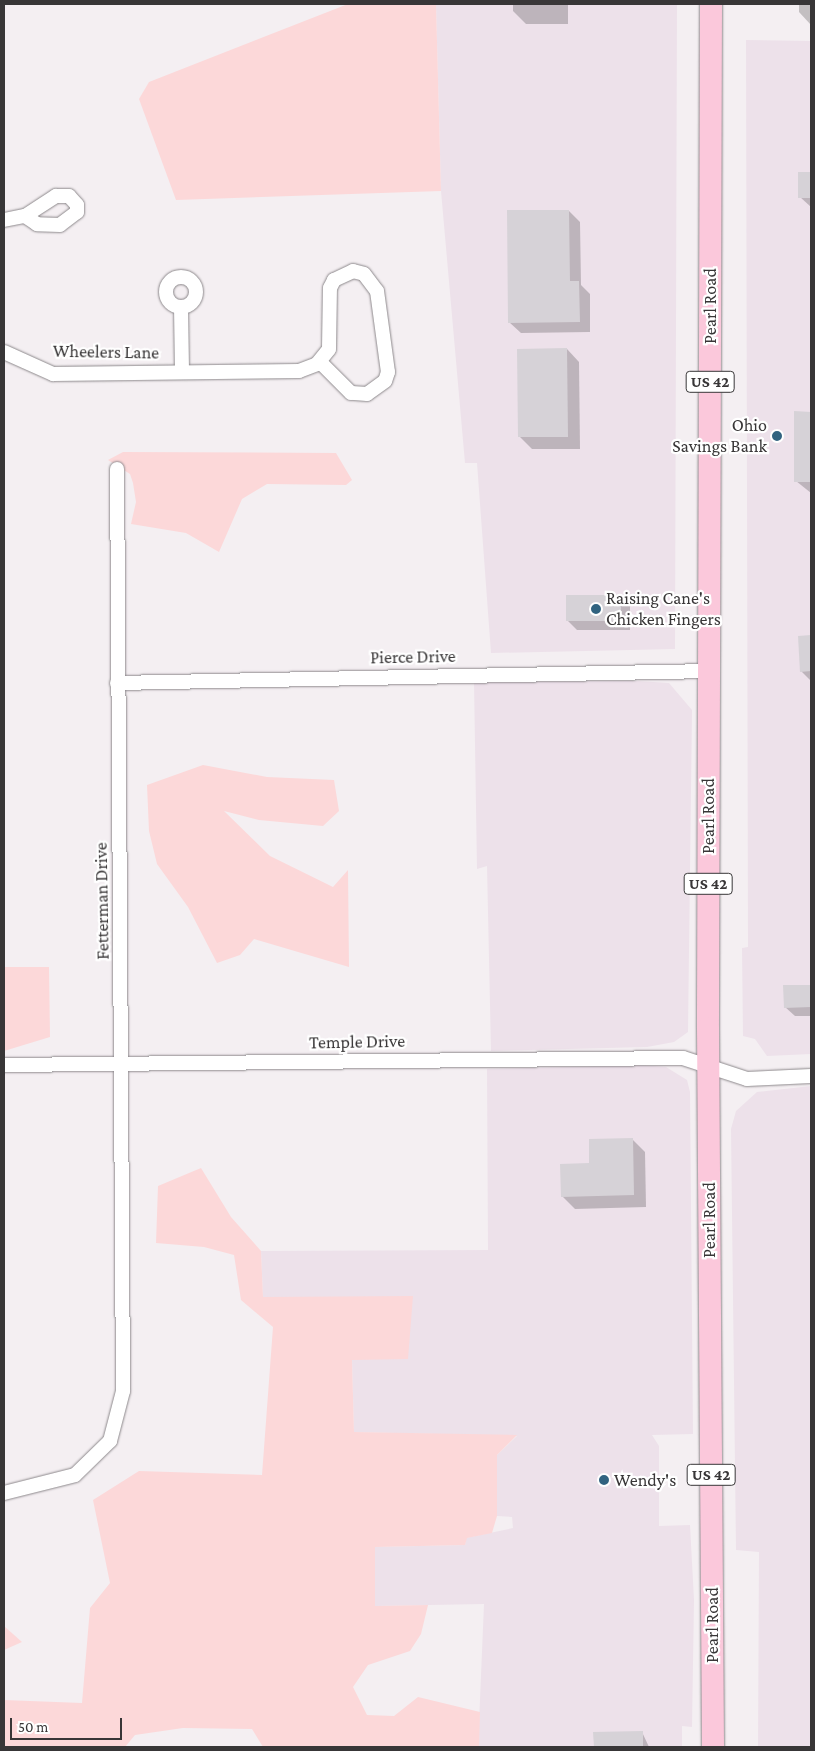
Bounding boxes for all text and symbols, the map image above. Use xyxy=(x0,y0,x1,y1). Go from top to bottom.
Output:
street label: Pearl Road xyxy=(699,268,721,344)
street label: Wheelers Lane xyxy=(53,340,159,364)
road number: US 42 xyxy=(685,368,735,396)
place label: Ohio Savings Bank xyxy=(672,415,767,458)
marker: Ohio Savings Bank xyxy=(771,430,783,442)
place label: Raising Cane's Chicken Fingers xyxy=(606,588,721,630)
marker: Raising Cane's Chicken Fingers xyxy=(590,603,602,615)
street label: Pierce Drive xyxy=(370,645,456,669)
street label: Pearl Road xyxy=(697,778,719,854)
street label: Fetterman Drive xyxy=(90,842,114,960)
road number: US 42 xyxy=(683,871,733,898)
street label: Temple Drive xyxy=(309,1030,405,1054)
street label: Pearl Road xyxy=(698,1182,720,1258)
road number: US 42 xyxy=(686,1462,736,1488)
place label: Wendy's xyxy=(614,1469,676,1491)
marker: Wendy's xyxy=(598,1474,610,1486)
street label: Pearl Road xyxy=(701,1587,723,1663)
scale bar xyxy=(12,1708,125,1740)
text: 50 m xyxy=(18,1719,48,1735)

